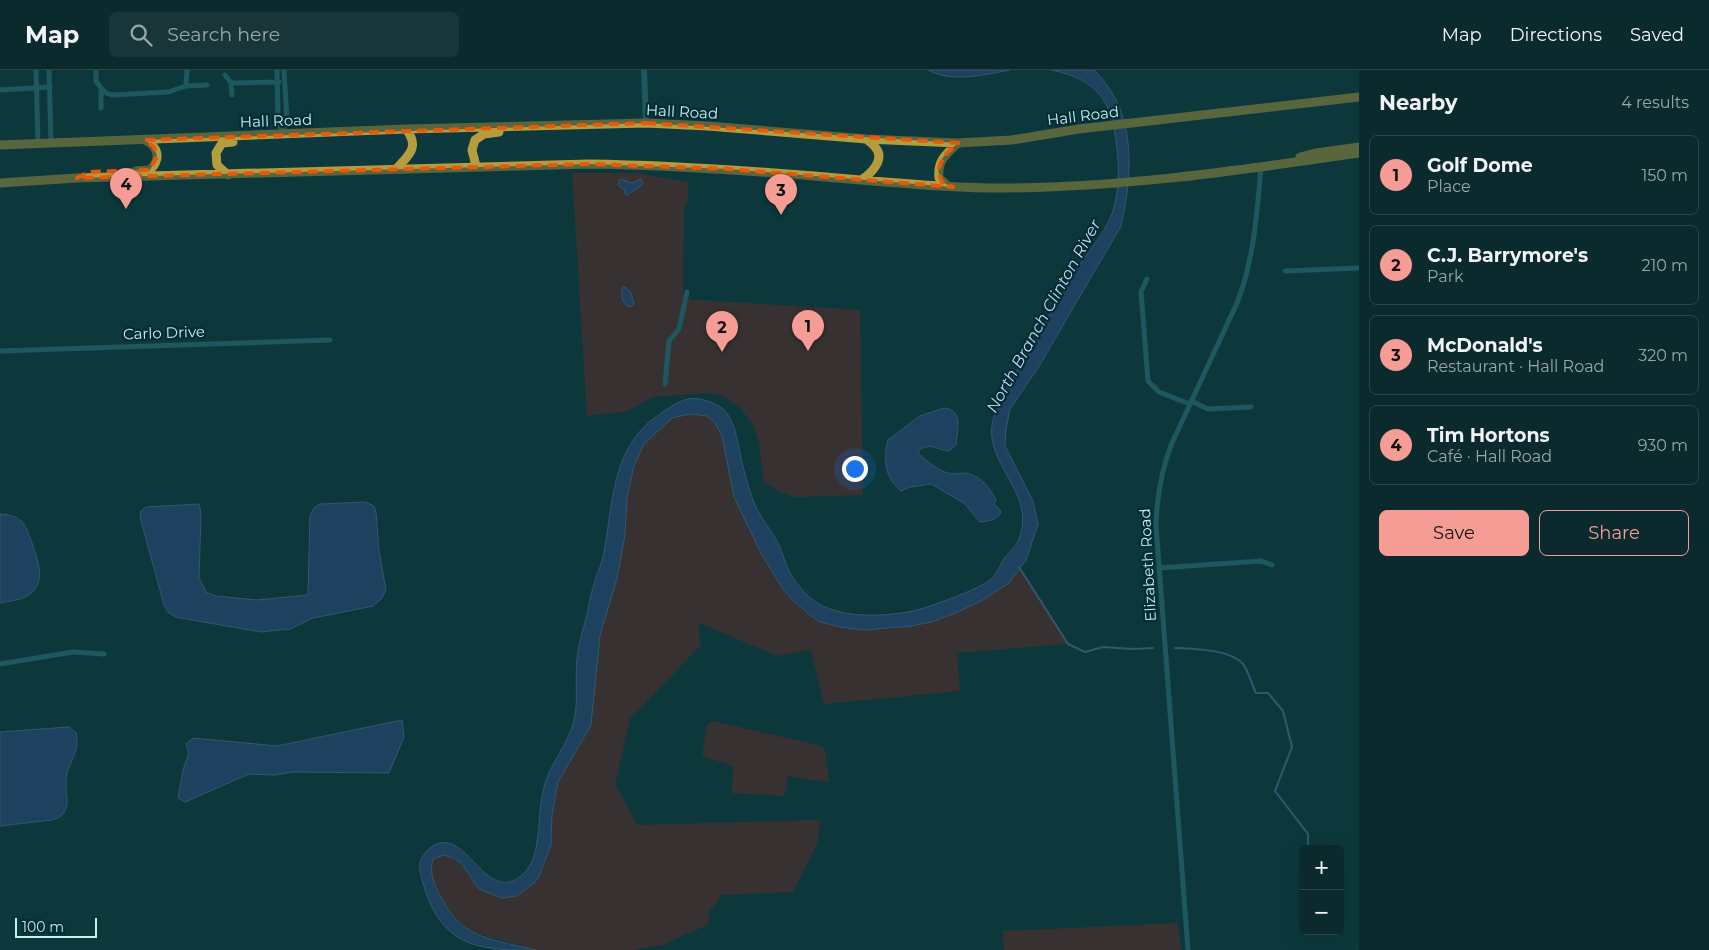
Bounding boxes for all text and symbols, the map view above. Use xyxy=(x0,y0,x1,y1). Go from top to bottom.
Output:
search box xyxy=(109,12,459,57)
text: Map xyxy=(25,20,79,49)
icon: search xyxy=(127,21,155,49)
text: Search here xyxy=(167,23,280,46)
text: Map xyxy=(1442,24,1482,46)
text: Directions xyxy=(1510,24,1602,46)
text: Saved xyxy=(1630,24,1684,46)
text: Nearby xyxy=(1379,90,1458,115)
text: 4 results xyxy=(1621,93,1689,112)
street label: Hall Road xyxy=(645,100,719,123)
street label: Hall Road xyxy=(1046,102,1120,129)
street label: Hall Road xyxy=(240,110,312,131)
text: Golf Dome xyxy=(1427,154,1533,177)
text: 1 xyxy=(1393,166,1399,185)
text: 150 m xyxy=(1641,166,1688,185)
pin: 4 xyxy=(110,168,142,209)
pin: 3 xyxy=(765,174,797,215)
text: Place xyxy=(1427,177,1471,196)
water label: North Branch Clinton River xyxy=(982,216,1105,416)
text: C.J. Barrymore's xyxy=(1427,244,1588,267)
text: 2 xyxy=(1391,256,1401,275)
text: 210 m xyxy=(1641,256,1688,275)
text: Park xyxy=(1427,267,1464,286)
pin: 1 xyxy=(792,310,824,351)
pin: 2 xyxy=(706,311,738,352)
street label: Carlo Drive xyxy=(123,322,205,343)
text: McDonald's xyxy=(1427,334,1543,357)
text: 3 xyxy=(1391,346,1401,365)
text: 320 m xyxy=(1638,346,1688,365)
text: Restaurant · Hall Road xyxy=(1427,357,1604,376)
text: Tim Hortons xyxy=(1427,424,1550,447)
text: 4 xyxy=(1390,436,1402,455)
text: 930 m xyxy=(1638,436,1688,455)
text: Café · Hall Road xyxy=(1427,447,1552,466)
your location xyxy=(842,456,868,482)
street label: Elizabeth Road xyxy=(1135,508,1160,622)
button: Save xyxy=(1379,510,1529,556)
button: Share xyxy=(1539,510,1689,556)
map controls xyxy=(1299,845,1344,935)
button: + xyxy=(1299,845,1344,890)
button: − xyxy=(1299,890,1344,935)
scale bar xyxy=(15,915,98,938)
text: 100 m xyxy=(22,918,64,936)

